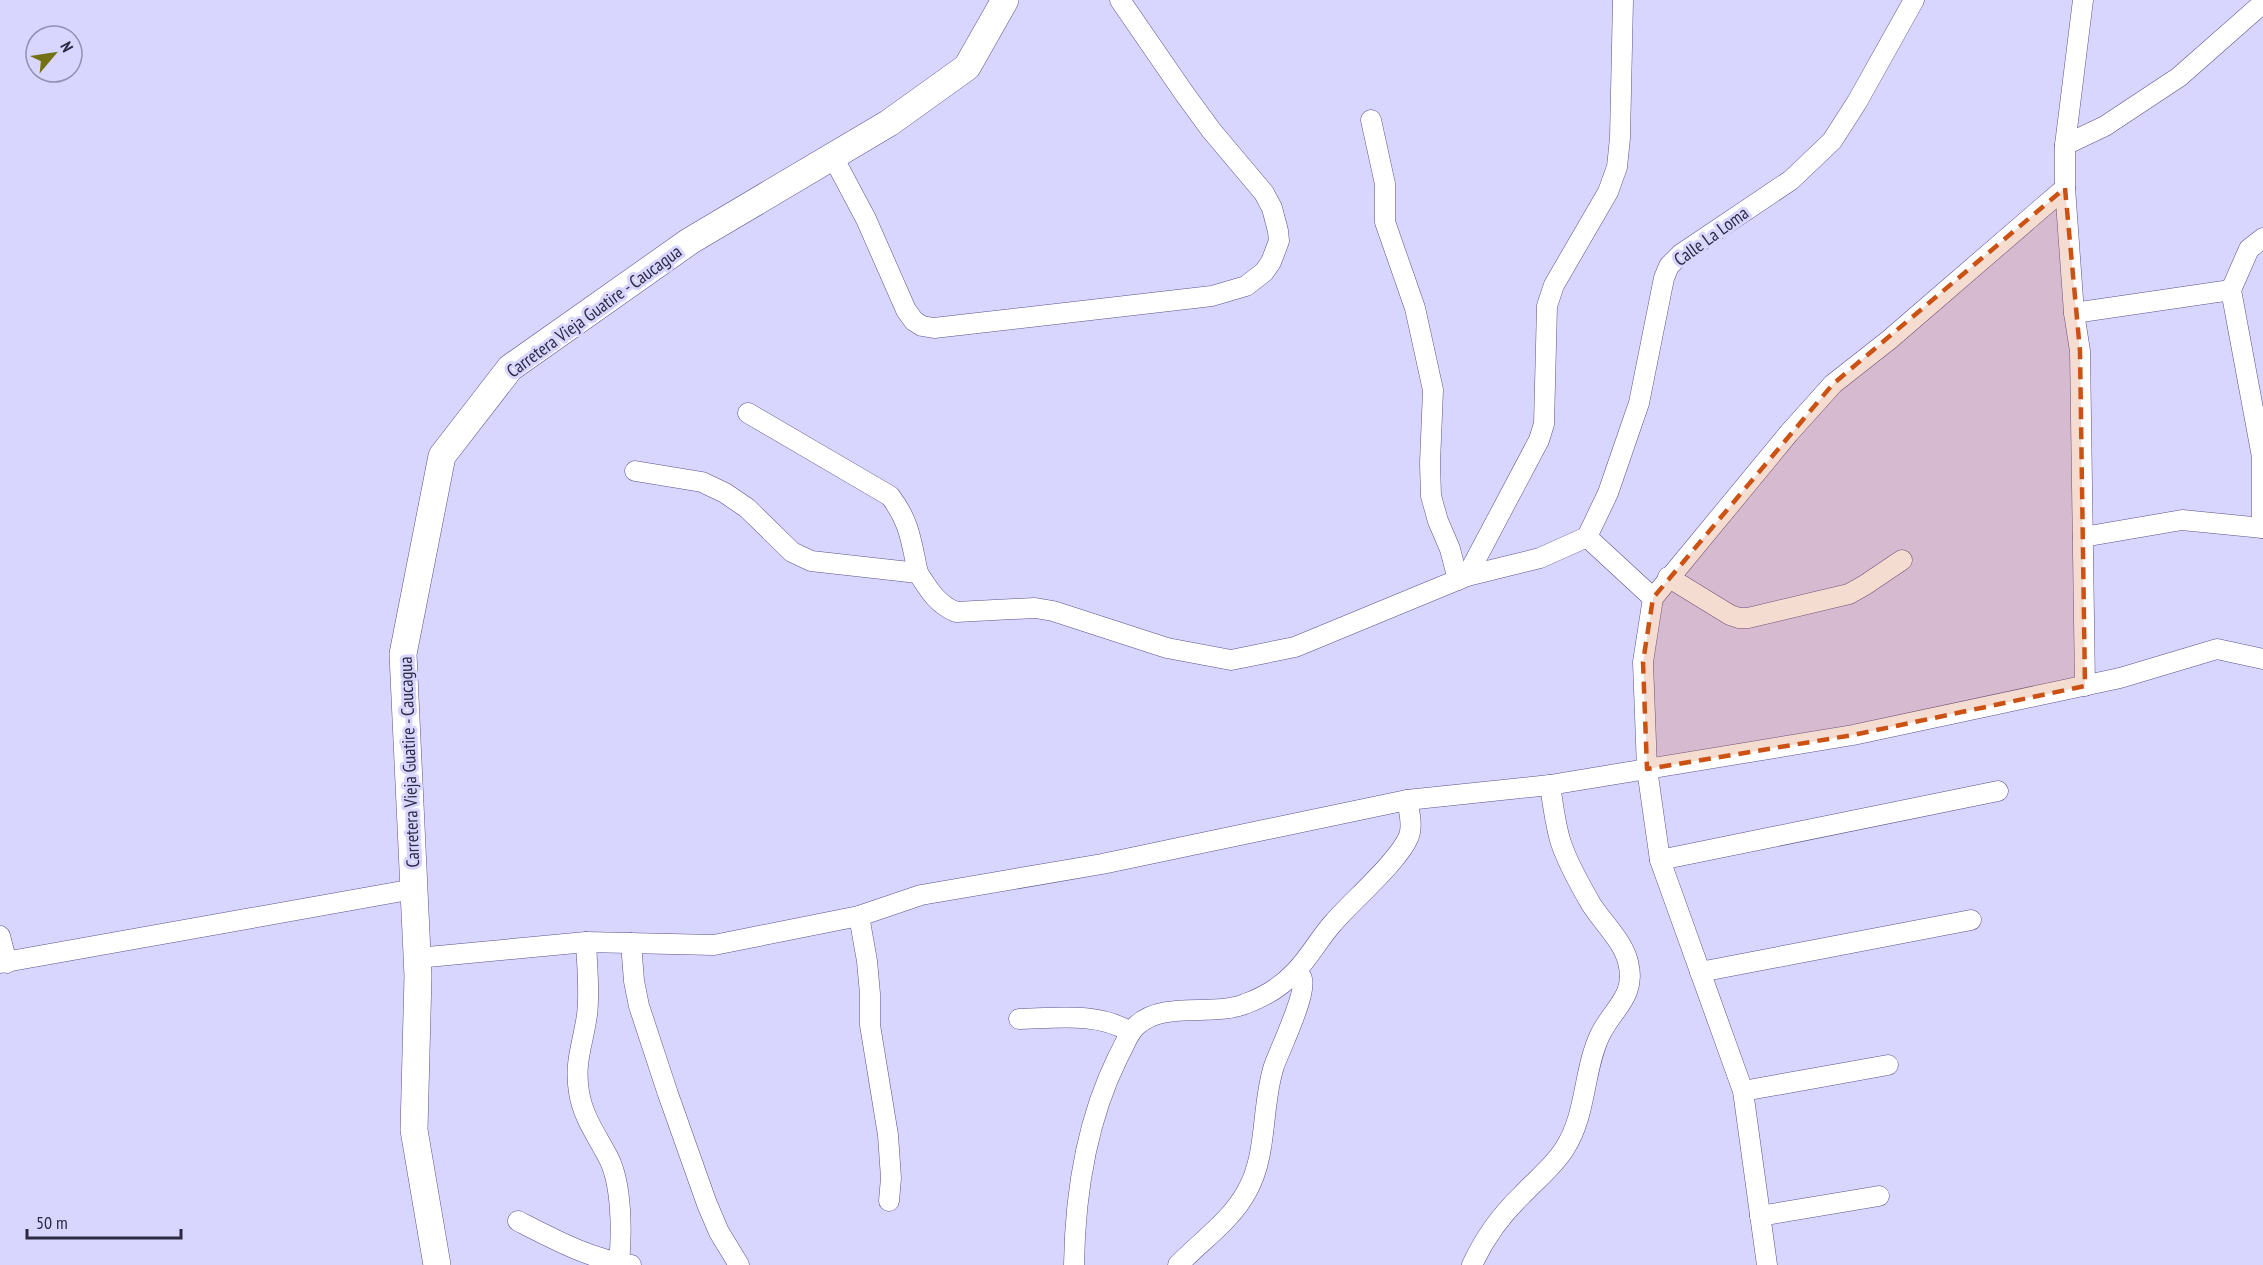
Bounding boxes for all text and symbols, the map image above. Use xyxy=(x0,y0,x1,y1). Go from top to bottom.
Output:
north arrow xyxy=(24,24,84,84)
text: N xyxy=(56,38,78,55)
street label: Calle La Loma xyxy=(1669,201,1753,271)
street label: Carretera Vieja Guatire - Caucagua xyxy=(502,240,686,382)
street label: Carretera Vieja Guatire - Caucagua xyxy=(394,656,424,868)
scale bar xyxy=(27,1202,182,1240)
text: 50 m xyxy=(36,1211,68,1234)

